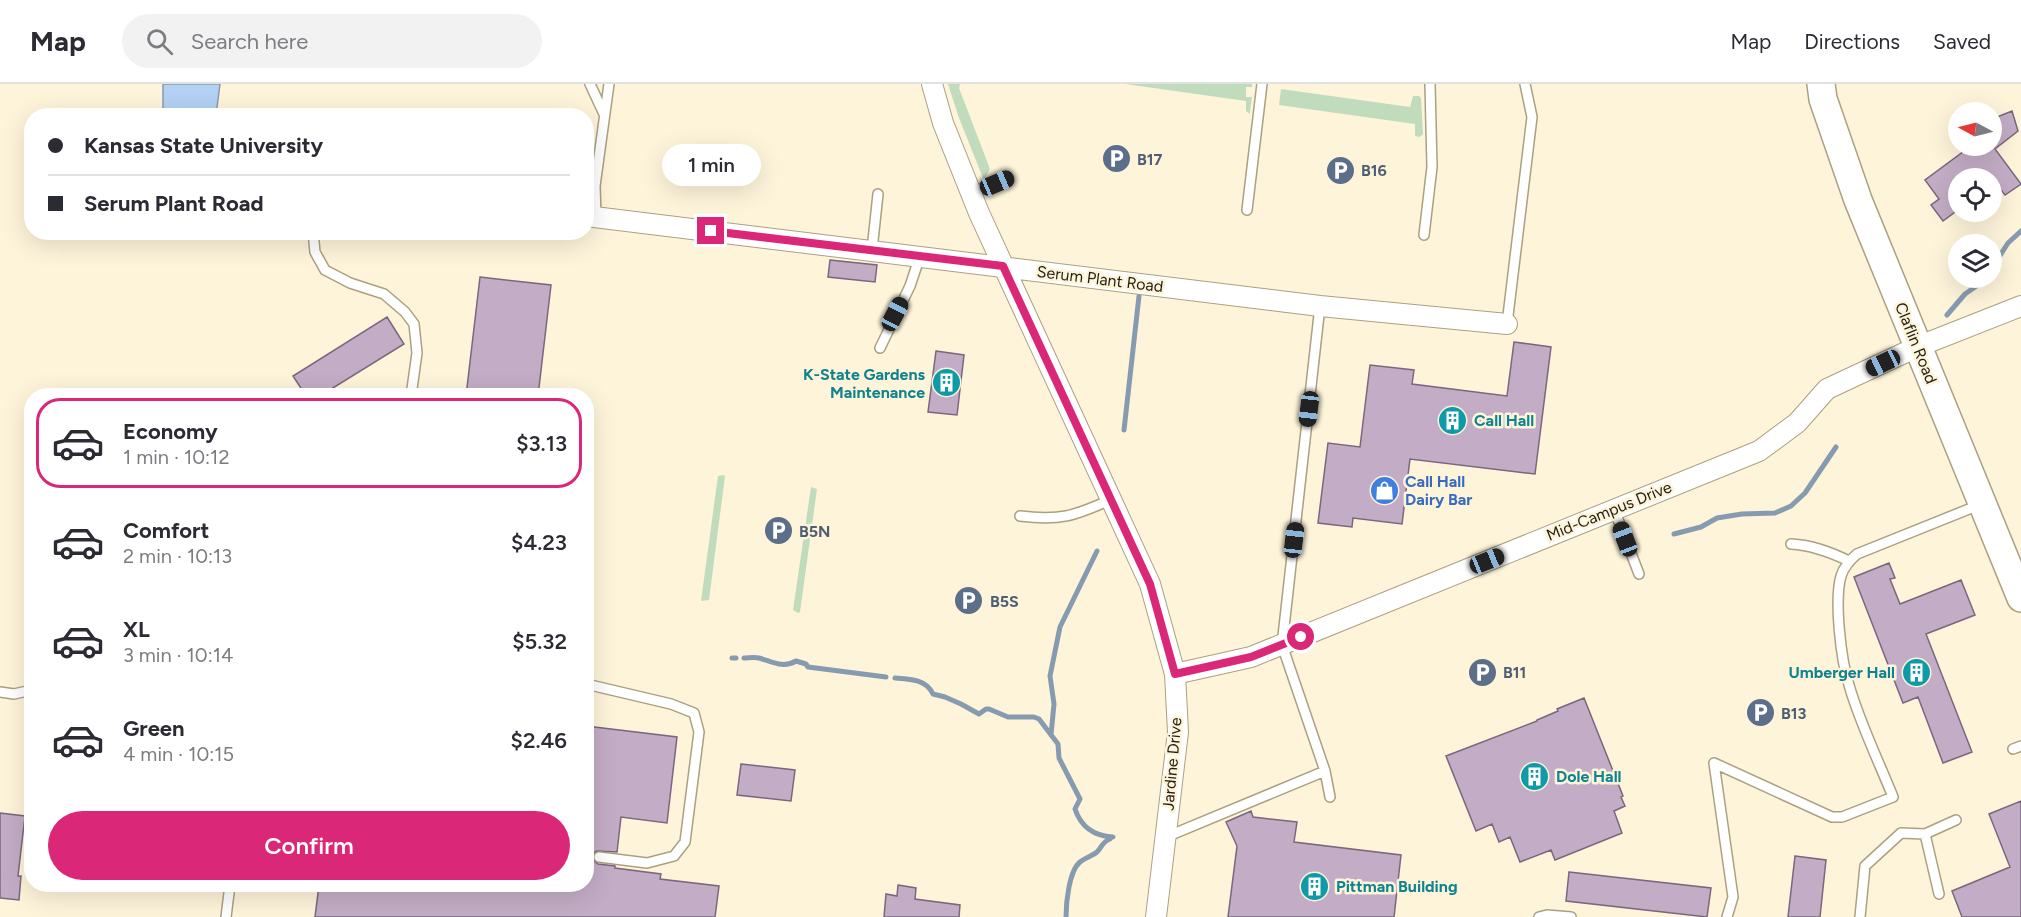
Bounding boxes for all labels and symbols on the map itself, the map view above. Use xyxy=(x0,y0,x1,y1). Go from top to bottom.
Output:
north arrow xyxy=(1948,102,2002,156)
parking icon: B17 xyxy=(1100,143,1132,175)
callout: 1 min xyxy=(662,144,760,186)
place label: B17 xyxy=(1137,150,1163,169)
parking icon: B16 xyxy=(1324,154,1356,186)
place label: B16 xyxy=(1361,161,1387,180)
car xyxy=(977,168,1017,198)
route end xyxy=(697,217,724,244)
street label: Serum Plant Road xyxy=(1036,262,1164,296)
car xyxy=(879,294,911,334)
street label: Claflin Road xyxy=(1891,300,1941,386)
car xyxy=(1863,347,1903,379)
place label: K-State Gardens Maintenance xyxy=(803,365,926,402)
building icon: K-State Gardens Maintenance xyxy=(930,367,962,399)
car xyxy=(1298,390,1320,428)
building icon: Call Hall xyxy=(1437,404,1469,436)
place label: Call Hall xyxy=(1474,411,1534,430)
place label: Call Hall Dairy Bar xyxy=(1405,472,1472,509)
shop icon: Call Hall Dairy Bar xyxy=(1368,474,1400,506)
street label: Mid-Campus Drive xyxy=(1544,477,1675,545)
parking icon: B5N xyxy=(762,515,794,547)
car xyxy=(1610,519,1640,559)
car xyxy=(1283,521,1305,559)
place label: B5N xyxy=(799,522,830,541)
car xyxy=(1467,546,1507,576)
parking icon: B5S xyxy=(953,585,985,617)
place label: B5S xyxy=(990,592,1019,611)
route start xyxy=(1287,623,1314,650)
parking icon: B11 xyxy=(1466,656,1498,688)
building icon: Umberger Hall xyxy=(1900,656,1932,688)
place label: B11 xyxy=(1503,663,1526,682)
place label: Umberger Hall xyxy=(1789,663,1895,682)
parking icon: B13 xyxy=(1744,697,1776,729)
place label: B13 xyxy=(1781,704,1807,723)
street label: Jardine Drive xyxy=(1158,716,1186,811)
building icon: Dole Hall xyxy=(1519,760,1551,792)
place label: Dole Hall xyxy=(1556,767,1622,786)
building icon: Pittman Building xyxy=(1299,870,1331,902)
place label: Pittman Building xyxy=(1336,877,1458,896)

